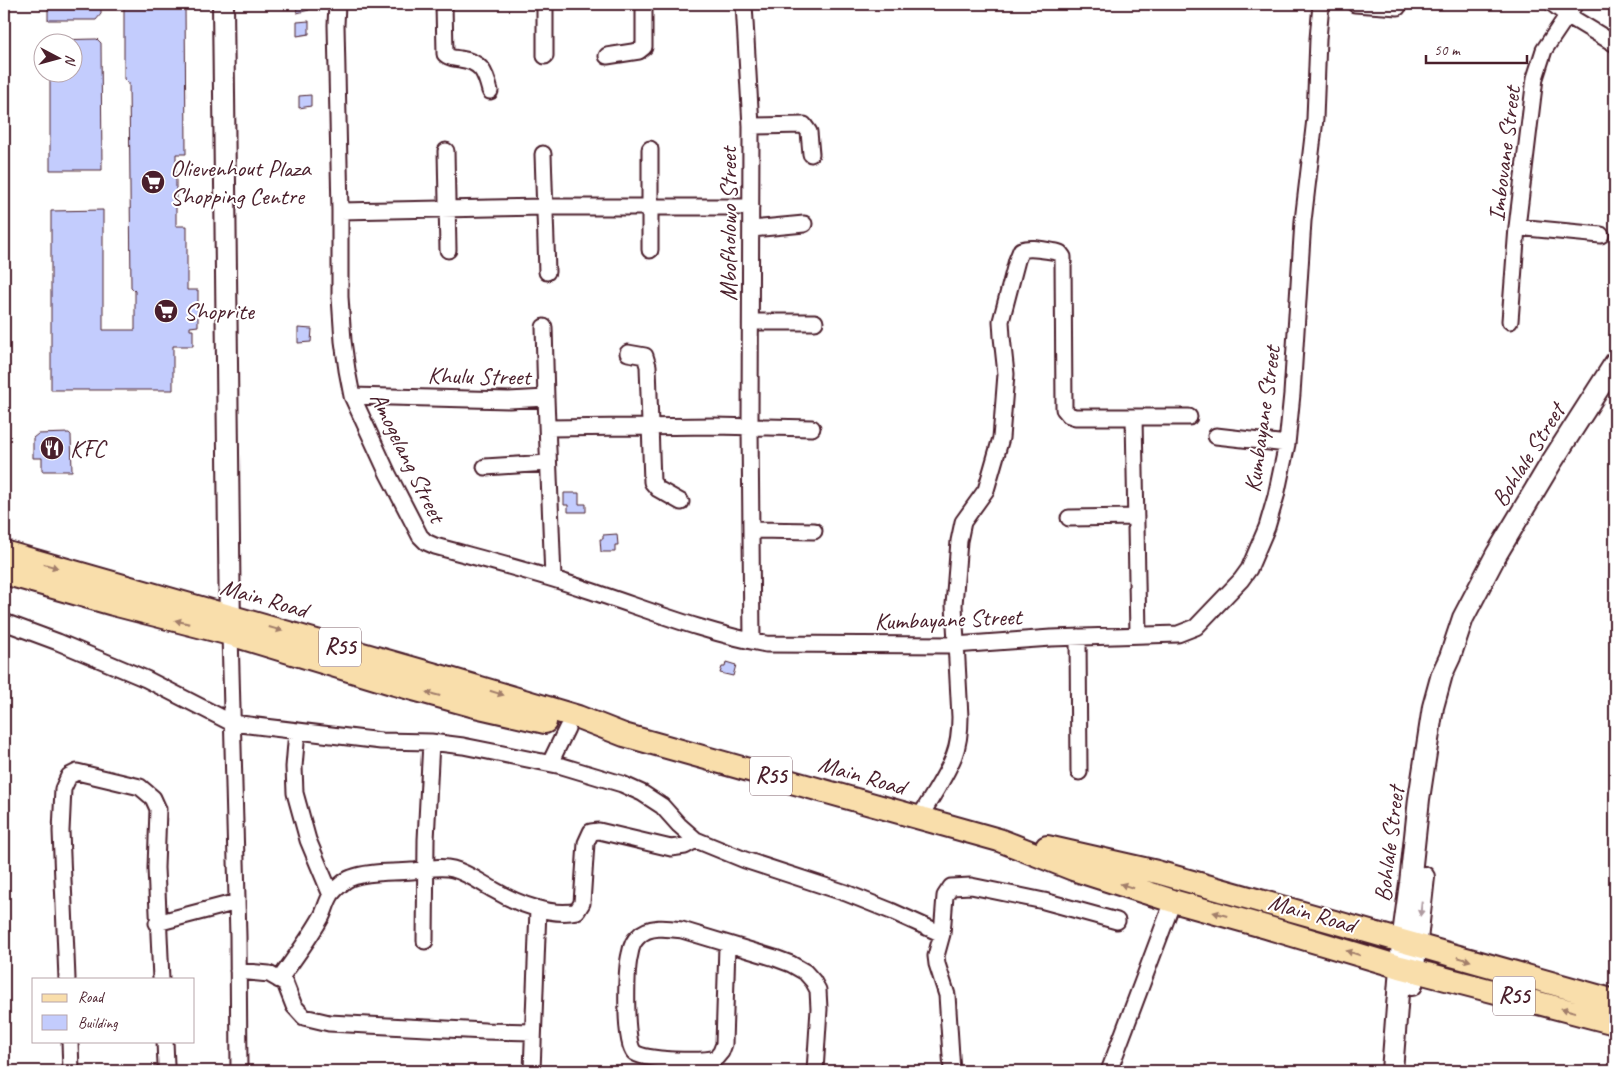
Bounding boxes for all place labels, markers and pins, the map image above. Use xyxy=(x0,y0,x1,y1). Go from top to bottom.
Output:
place label: Olievenhout Plaza Shopping Centre xyxy=(170,153,312,211)
supermarket icon: Olievenhout Plaza Shopping Centre xyxy=(140,169,166,195)
place label: Shoprite xyxy=(184,296,256,326)
supermarket icon: Shoprite xyxy=(153,298,179,324)
place label: KFC xyxy=(70,433,107,463)
restaurant icon: KFC xyxy=(39,435,65,461)

